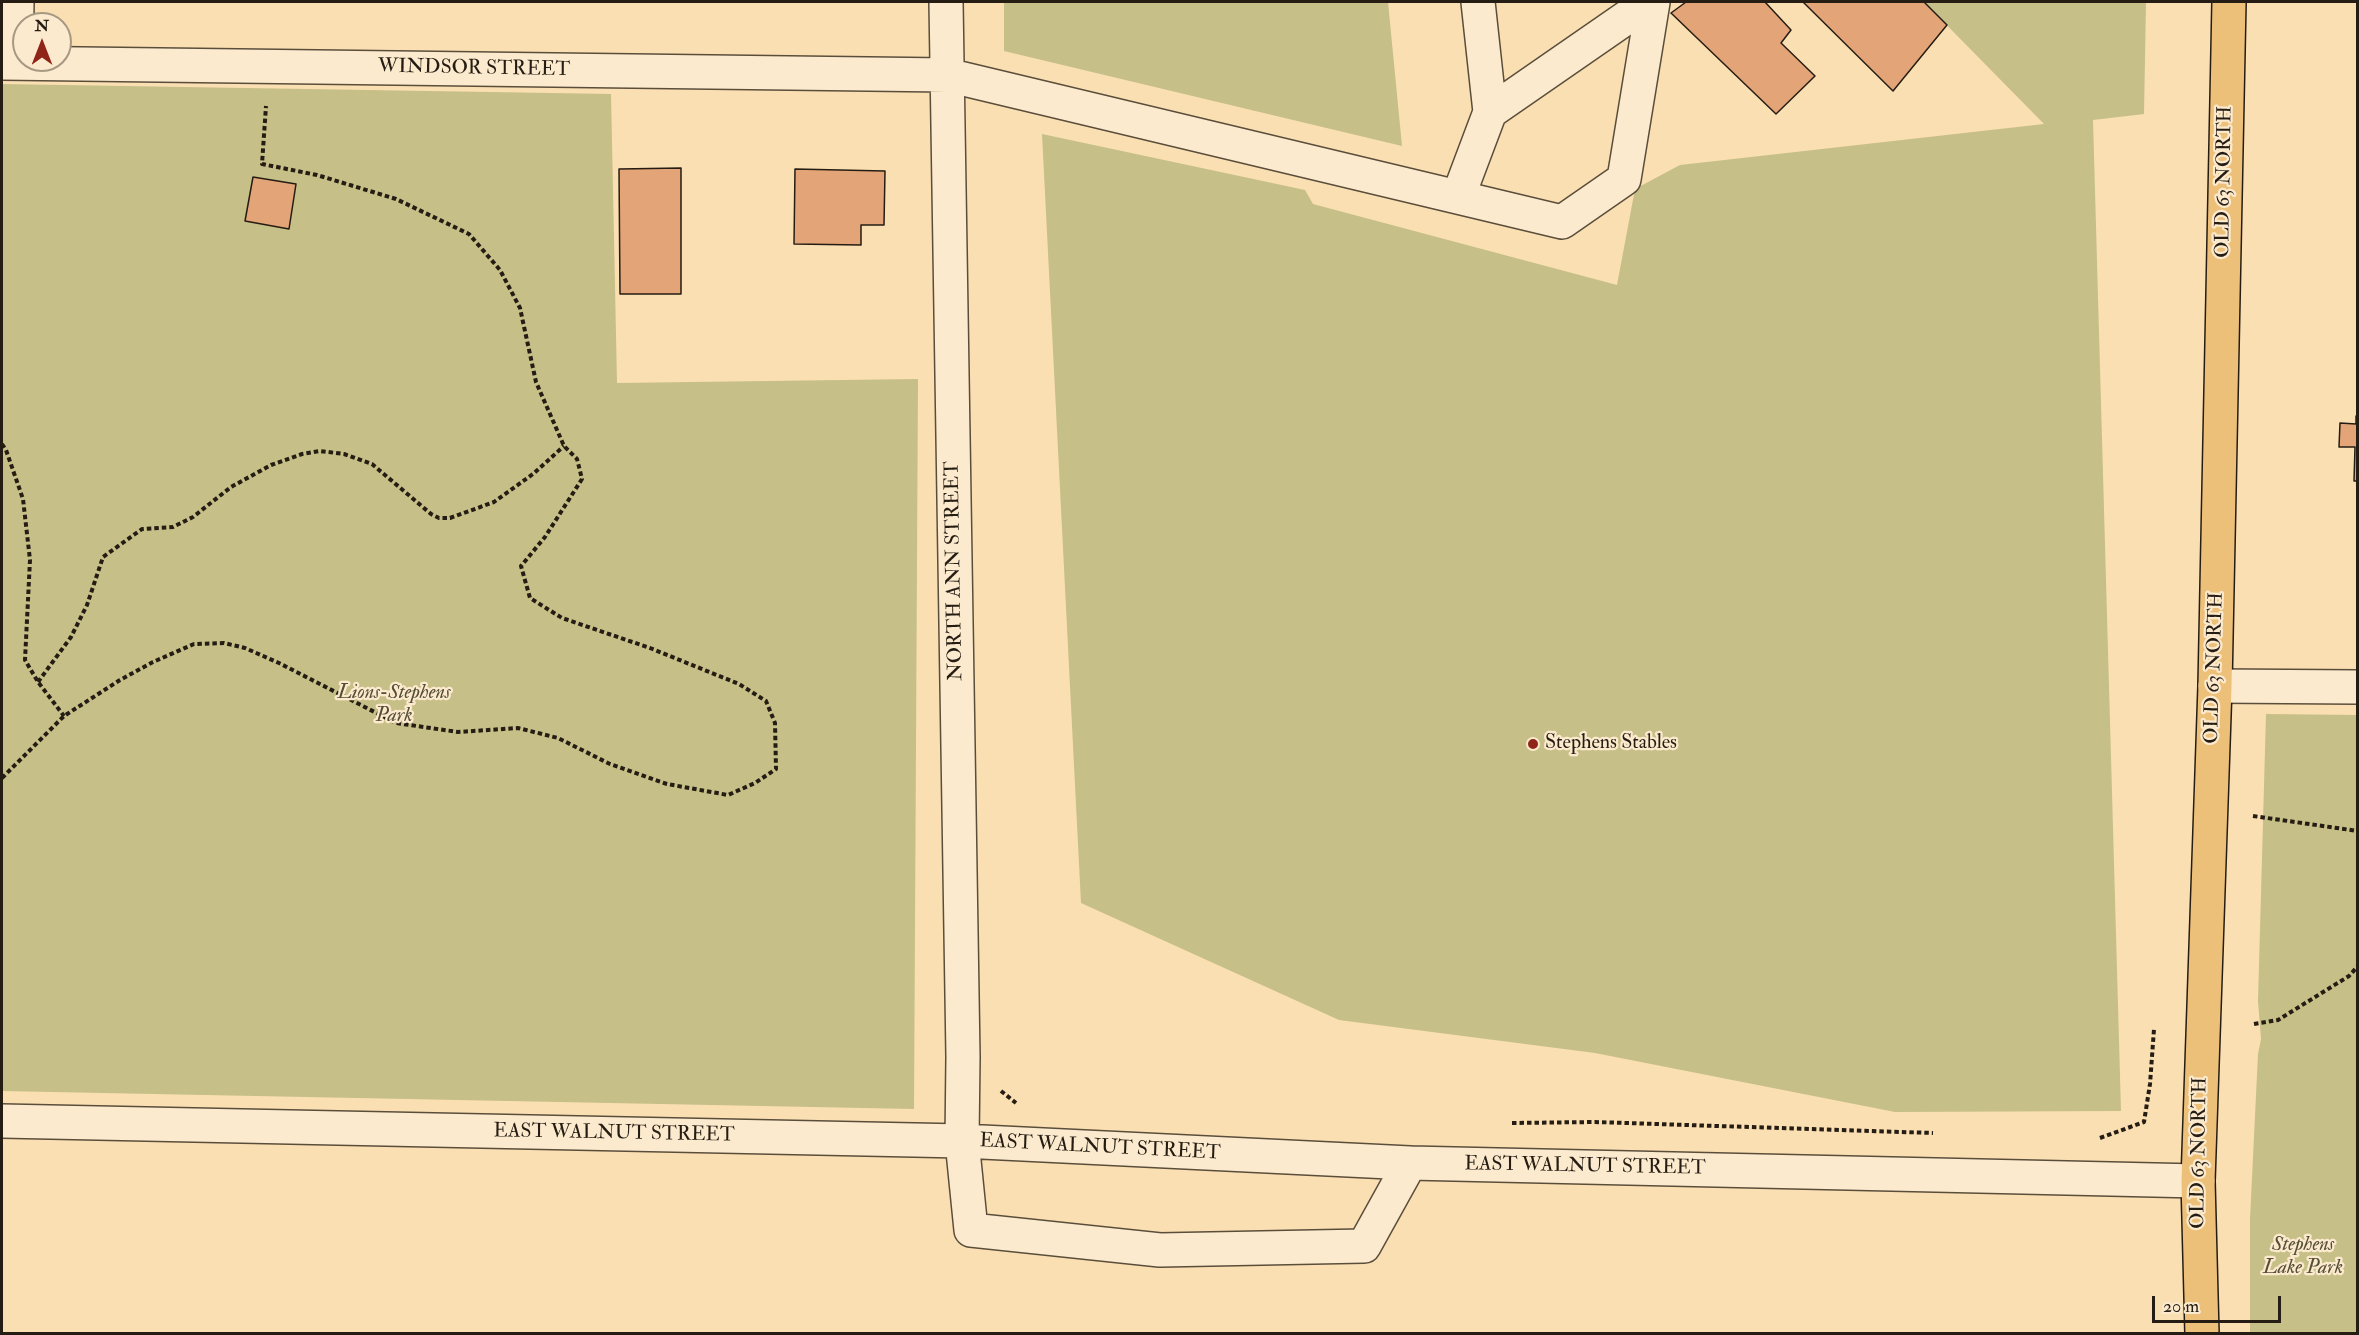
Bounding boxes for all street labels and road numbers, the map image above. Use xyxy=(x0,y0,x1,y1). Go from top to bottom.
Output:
street label: WINDSOR STREET xyxy=(378,55,570,83)
street label: OLD 63 NORTH xyxy=(2212,106,2238,258)
street label: NORTH ANN STREET xyxy=(941,461,969,681)
street label: OLD 63 NORTH xyxy=(2200,592,2230,744)
street label: OLD 63 NORTH xyxy=(2187,1077,2213,1229)
street label: EAST WALNUT STREET xyxy=(493,1120,735,1148)
street label: EAST WALNUT STREET xyxy=(979,1130,1221,1166)
street label: EAST WALNUT STREET xyxy=(1464,1153,1706,1181)

